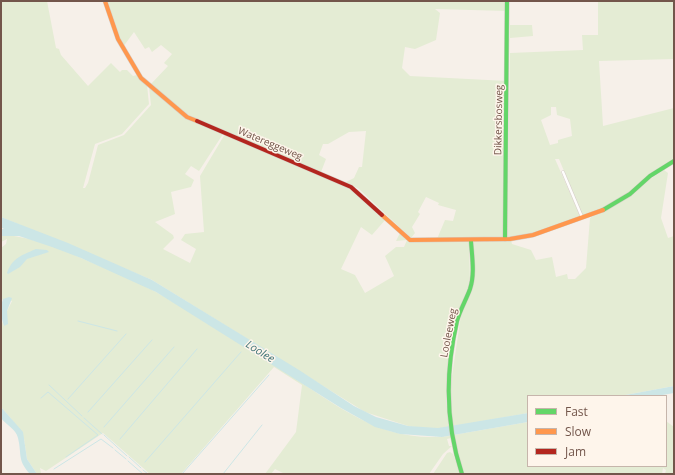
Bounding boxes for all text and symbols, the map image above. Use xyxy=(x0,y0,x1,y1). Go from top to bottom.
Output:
street label: Dikkersbosweg xyxy=(492,85,506,155)
street label: Watereggeweg xyxy=(236,125,304,163)
street label: Looleeweg xyxy=(438,307,460,359)
water label: Loolee xyxy=(243,338,277,366)
legend xyxy=(527,395,667,467)
text: Fast xyxy=(565,403,588,420)
text: Slow xyxy=(565,423,591,440)
text: Jam xyxy=(565,443,586,460)

